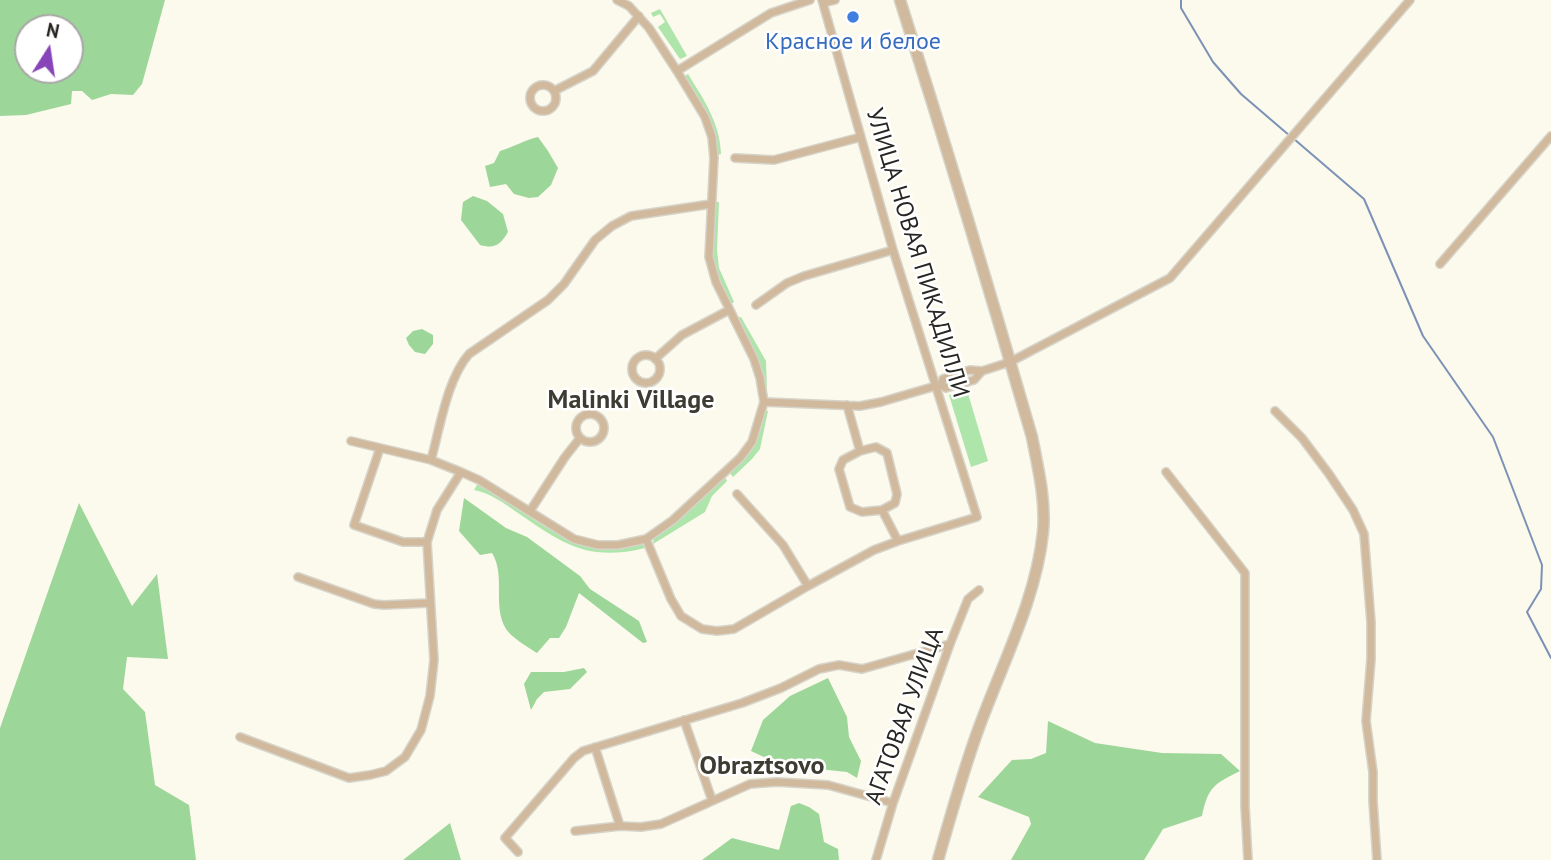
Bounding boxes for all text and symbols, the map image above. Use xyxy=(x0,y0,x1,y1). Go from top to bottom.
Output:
marker: Красное и белое xyxy=(845,9,861,25)
north arrow xyxy=(14,14,84,84)
text: N xyxy=(44,17,62,43)
place label: Красное и белое xyxy=(765,28,941,56)
street label: УЛИЦА НОВАЯ ПИКАДИЛЛИ xyxy=(859,105,975,401)
district label: Malinki Village xyxy=(548,385,714,417)
street label: АГАТОВАЯ УЛИЦА xyxy=(860,623,950,809)
district label: Obraztsovo xyxy=(700,751,824,783)

